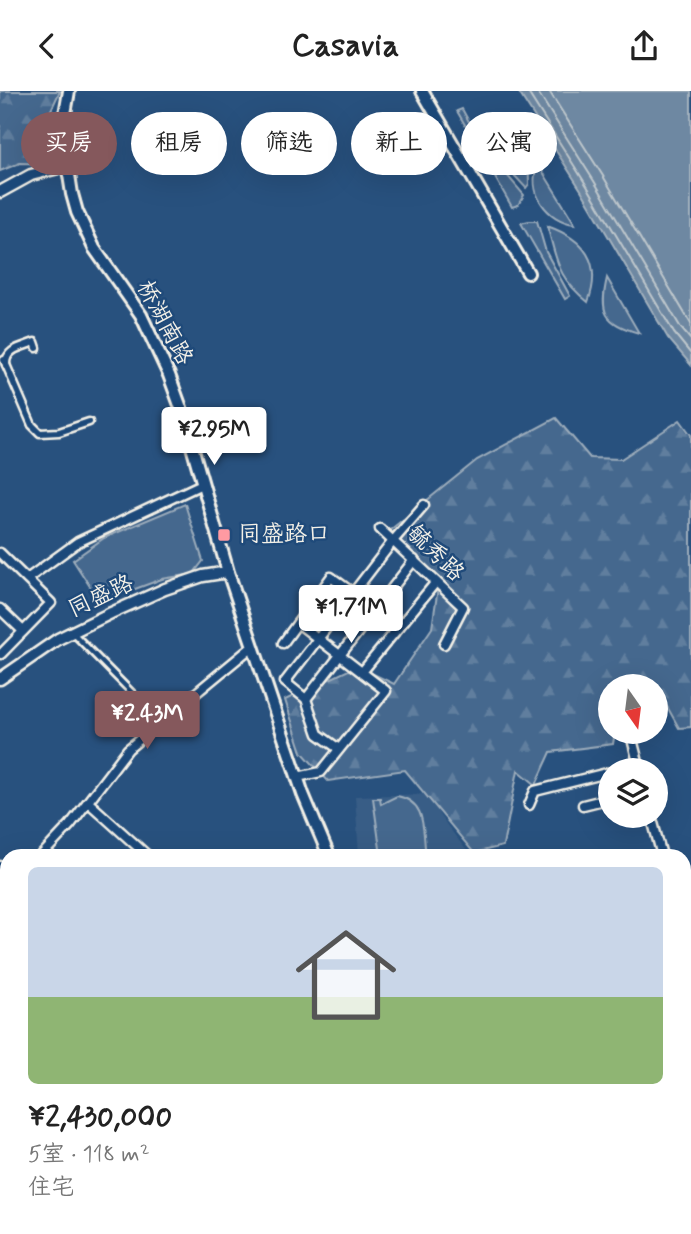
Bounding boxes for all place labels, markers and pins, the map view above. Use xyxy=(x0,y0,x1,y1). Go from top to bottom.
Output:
pin: ¥2.95M xyxy=(157,407,271,467)
place label: 同盛路口 xyxy=(238,520,330,550)
marker: 同盛路口 xyxy=(216,527,232,543)
pin: ¥1.71M xyxy=(294,585,408,645)
pin: ¥2.43M xyxy=(90,691,204,751)

